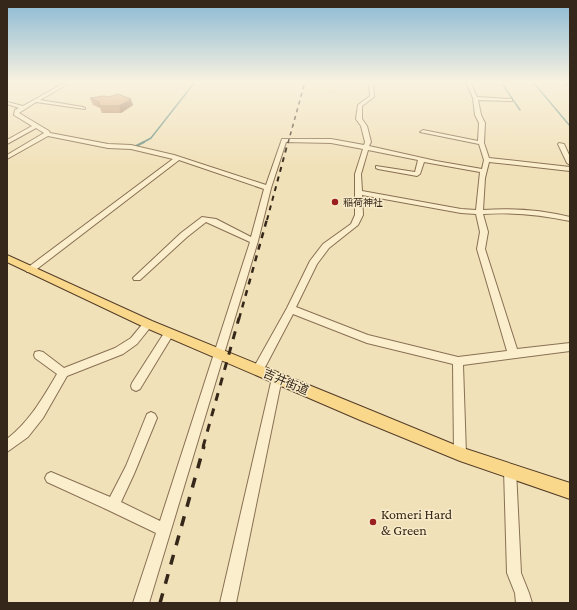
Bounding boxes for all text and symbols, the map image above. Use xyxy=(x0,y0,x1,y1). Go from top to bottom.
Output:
marker: 稲荷神社 xyxy=(330,197,340,207)
place label: 稲荷神社 xyxy=(343,197,383,208)
street label: 吉井街道 xyxy=(261,366,311,398)
place label: Komeri Hard & Green xyxy=(381,506,453,538)
marker: Komeri Hard & Green xyxy=(368,517,378,527)

